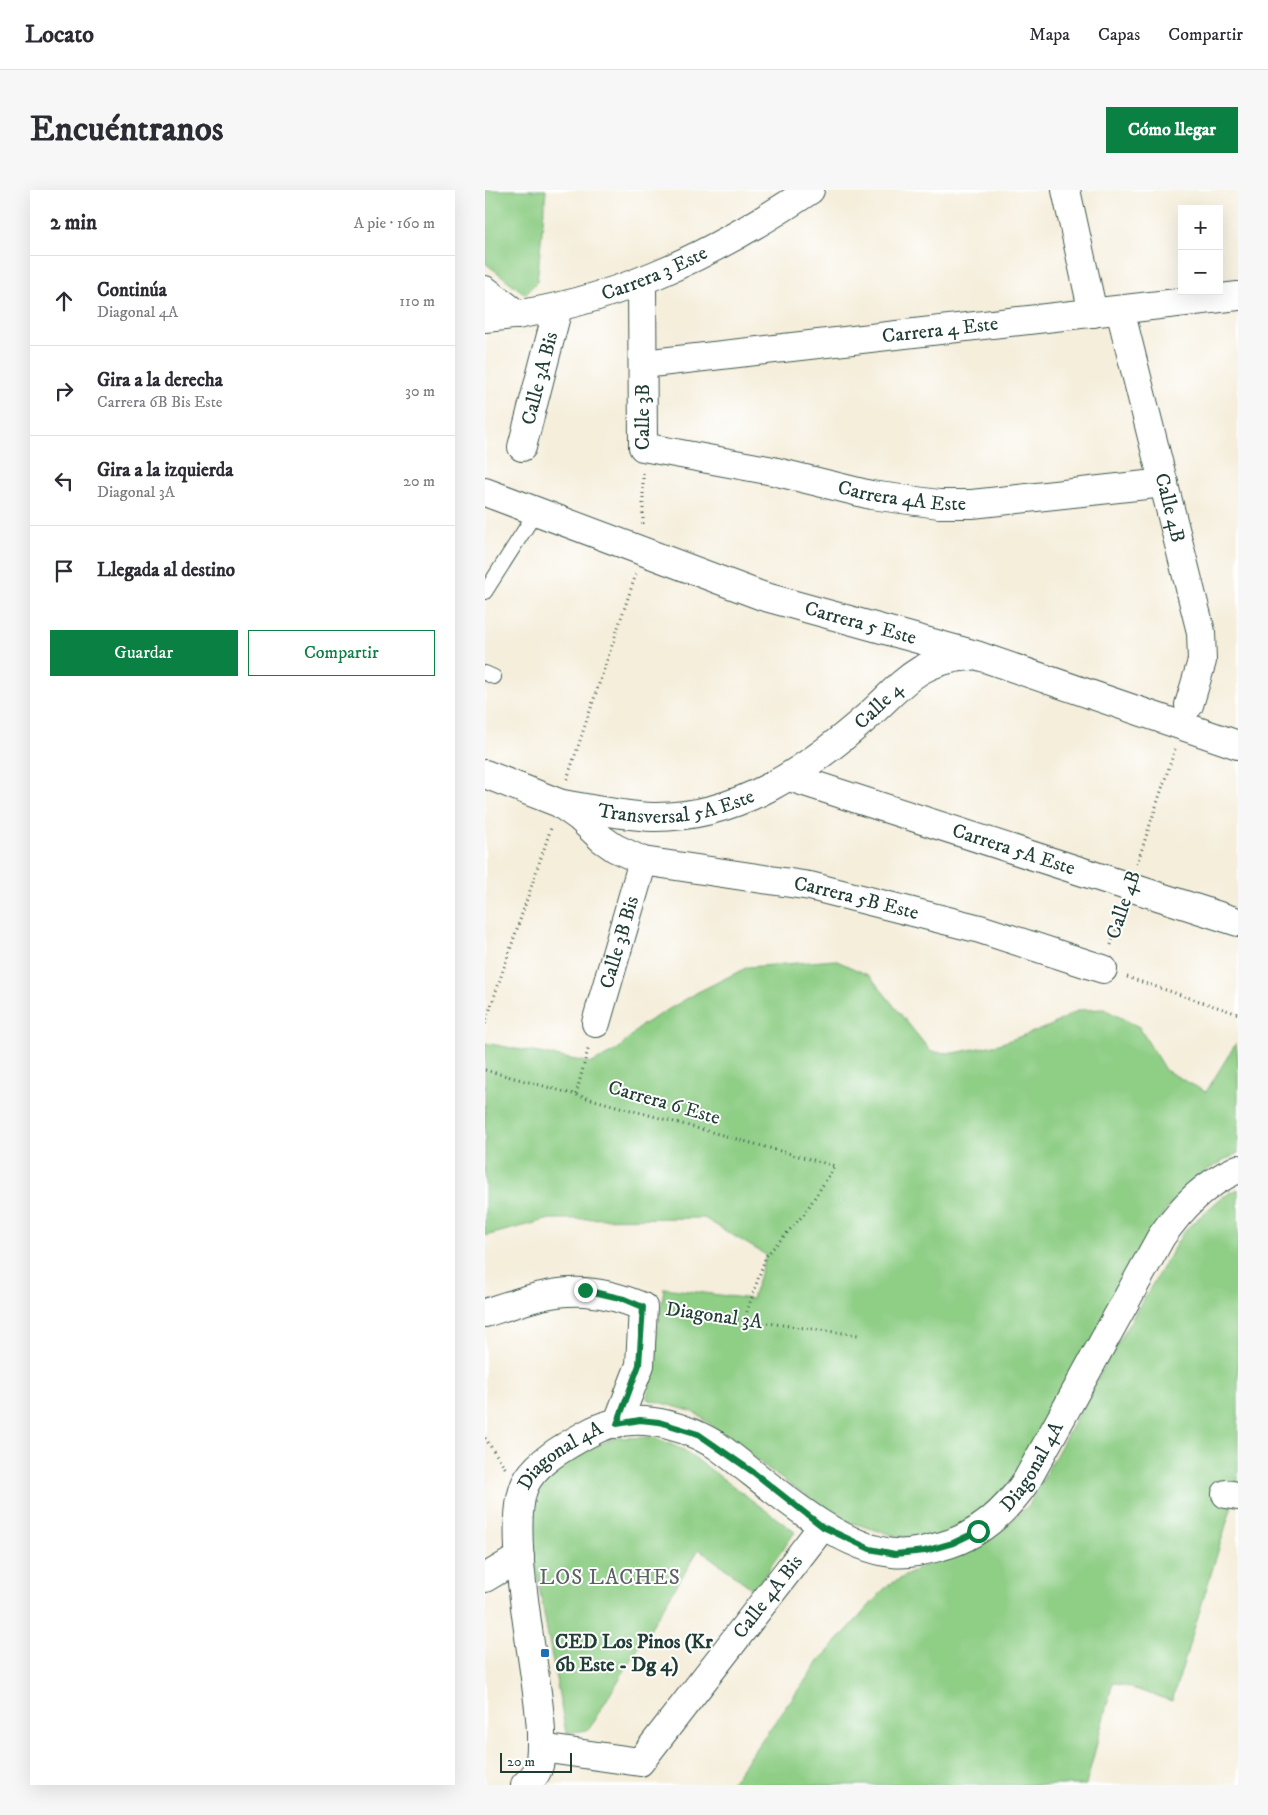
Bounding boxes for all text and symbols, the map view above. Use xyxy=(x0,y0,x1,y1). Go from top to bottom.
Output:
text: Locato xyxy=(25,20,94,50)
text: Mapa xyxy=(1029,24,1070,46)
text: Capas xyxy=(1098,24,1140,46)
text: Compartir xyxy=(1168,24,1243,46)
button: Cómo llegar xyxy=(1106,107,1238,153)
text: Encuéntranos xyxy=(30,108,224,152)
map controls xyxy=(1178,205,1223,295)
button: + xyxy=(1178,205,1223,250)
text: 2 min xyxy=(50,210,97,236)
text: A pie · 160 m xyxy=(354,213,435,233)
street label: Carrera 3 Este xyxy=(598,240,712,307)
button: − xyxy=(1178,250,1223,295)
text: Continúa xyxy=(97,279,167,302)
icon: ahead xyxy=(50,287,78,315)
text: 110 m xyxy=(399,291,435,311)
text: Diagonal 4A xyxy=(97,302,178,322)
street label: Carrera 4 Este xyxy=(881,311,999,349)
street label: Calle 3A Bis xyxy=(516,329,564,428)
text: Gira a la derecha xyxy=(97,369,223,392)
icon: right xyxy=(50,377,78,405)
text: 30 m xyxy=(405,381,435,401)
street label: Calle 3B xyxy=(631,384,656,450)
text: Carrera 6B Bis Este xyxy=(97,392,222,412)
text: Gira a la izquierda xyxy=(97,459,233,482)
icon: left xyxy=(50,467,78,495)
text: 20 m xyxy=(403,471,435,491)
street label: Calle 4B xyxy=(1149,471,1190,545)
street label: Carrera 4A Este xyxy=(835,475,966,517)
text: Diagonal 3A xyxy=(97,482,175,502)
icon: arrive xyxy=(50,557,78,585)
text: Llegada al destino xyxy=(97,559,235,582)
street label: Carrera 5 Este xyxy=(802,596,919,650)
button: Guardar xyxy=(50,630,238,676)
button: Compartir xyxy=(248,630,435,676)
street label: Calle 4 xyxy=(849,676,909,735)
street label: Transversal 5A Este xyxy=(596,784,758,830)
street label: Carrera 5A Este xyxy=(949,818,1078,881)
street label: Calle 4B xyxy=(1101,868,1147,942)
street label: Carrera 5B Este xyxy=(792,871,921,925)
street label: Calle 3B Bis xyxy=(594,893,645,992)
street label: Carrera 6 Este xyxy=(605,1075,723,1131)
route end xyxy=(574,1279,597,1302)
street label: Diagonal 3A xyxy=(664,1297,764,1335)
street label: Diagonal 4A xyxy=(512,1416,607,1494)
street label: Diagonal 4A xyxy=(995,1417,1069,1517)
route start xyxy=(967,1520,990,1543)
street label: Calle 4A Bis xyxy=(728,1550,808,1644)
district label: LOS LACHES xyxy=(539,1565,681,1591)
place label: CED Los Pinos (Kr 6b Este - Dg 4) xyxy=(555,1630,713,1678)
marker: CED Los Pinos (Kr 6b Este - Dg 4) xyxy=(539,1647,551,1659)
scale bar xyxy=(500,1750,573,1773)
text: 20 m xyxy=(507,1753,535,1771)

